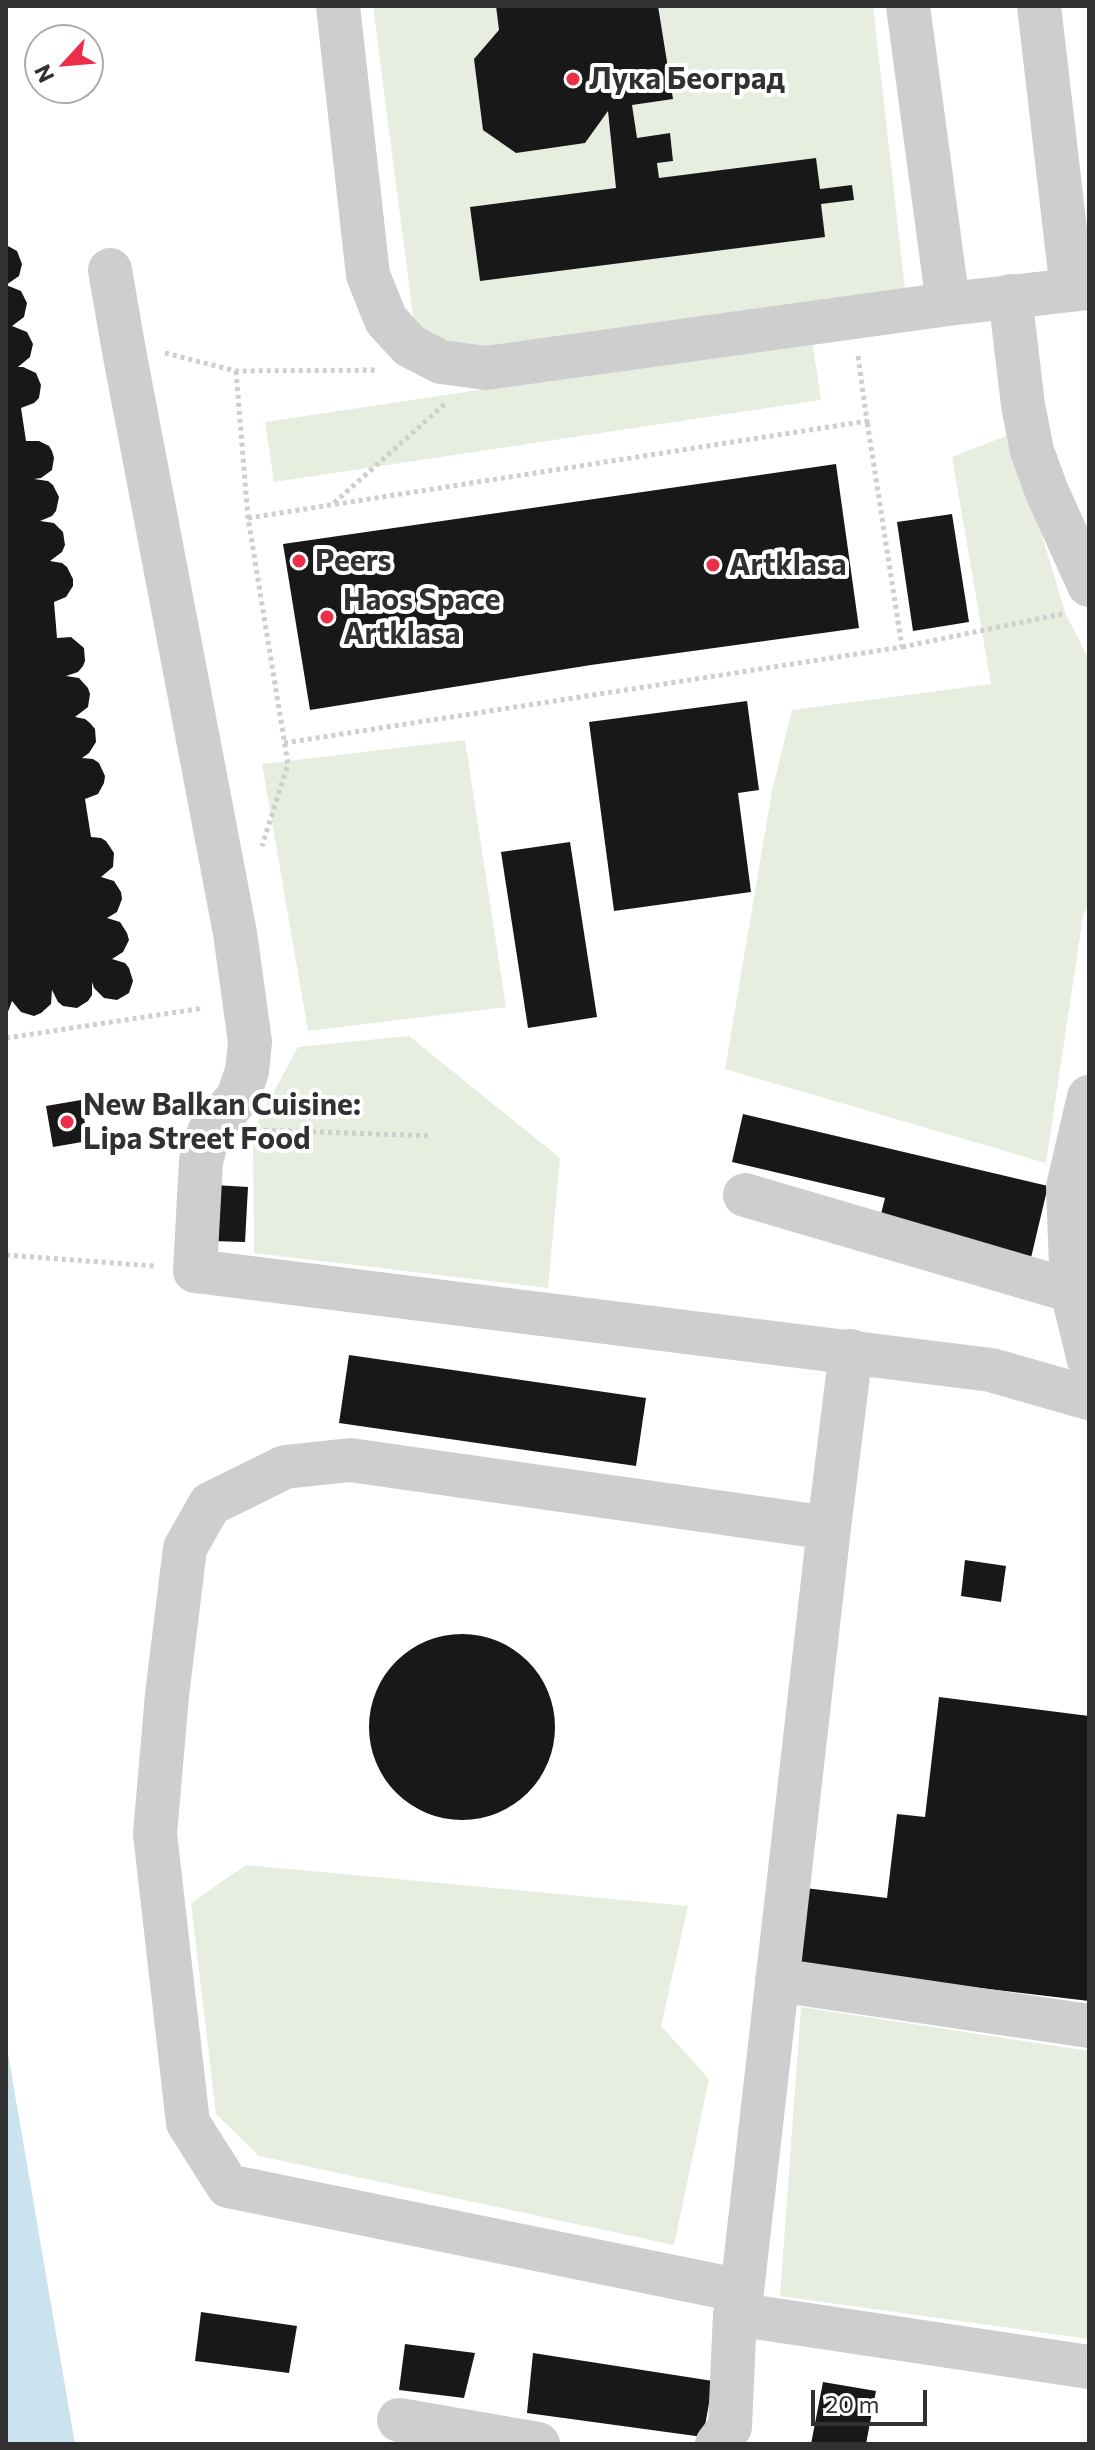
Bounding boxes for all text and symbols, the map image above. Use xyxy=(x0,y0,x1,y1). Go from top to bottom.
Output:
north arrow xyxy=(24,24,104,104)
text: N xyxy=(28,61,60,87)
place label: Лука Београд xyxy=(589,61,785,97)
marker: Лука Београд xyxy=(564,70,582,88)
place label: Peers xyxy=(315,543,392,579)
place label: Artklasa xyxy=(729,547,847,583)
marker: Peers xyxy=(290,552,308,570)
marker: Artklasa xyxy=(704,556,722,574)
place label: Haos Space Artklasa xyxy=(343,582,501,652)
marker: Haos Space Artklasa xyxy=(318,608,336,626)
place label: New Balkan Cuisine: Lipa Street Food xyxy=(83,1087,361,1158)
marker: New Balkan Cuisine: Lipa Street Food xyxy=(58,1113,76,1131)
scale bar xyxy=(815,2374,931,2424)
text: 20 m xyxy=(825,2389,879,2418)

